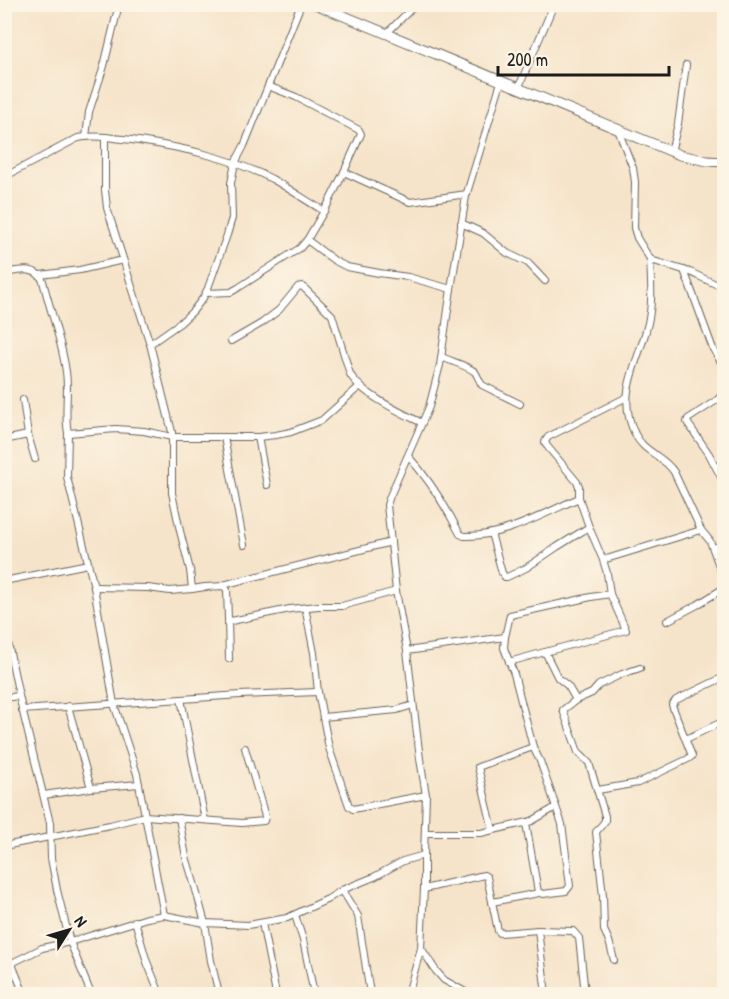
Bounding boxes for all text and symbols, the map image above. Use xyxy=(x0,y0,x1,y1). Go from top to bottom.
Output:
scale bar xyxy=(498,39,669,77)
text: 200 m xyxy=(507,47,548,72)
north arrow xyxy=(39,900,99,960)
text: N xyxy=(70,911,93,931)

